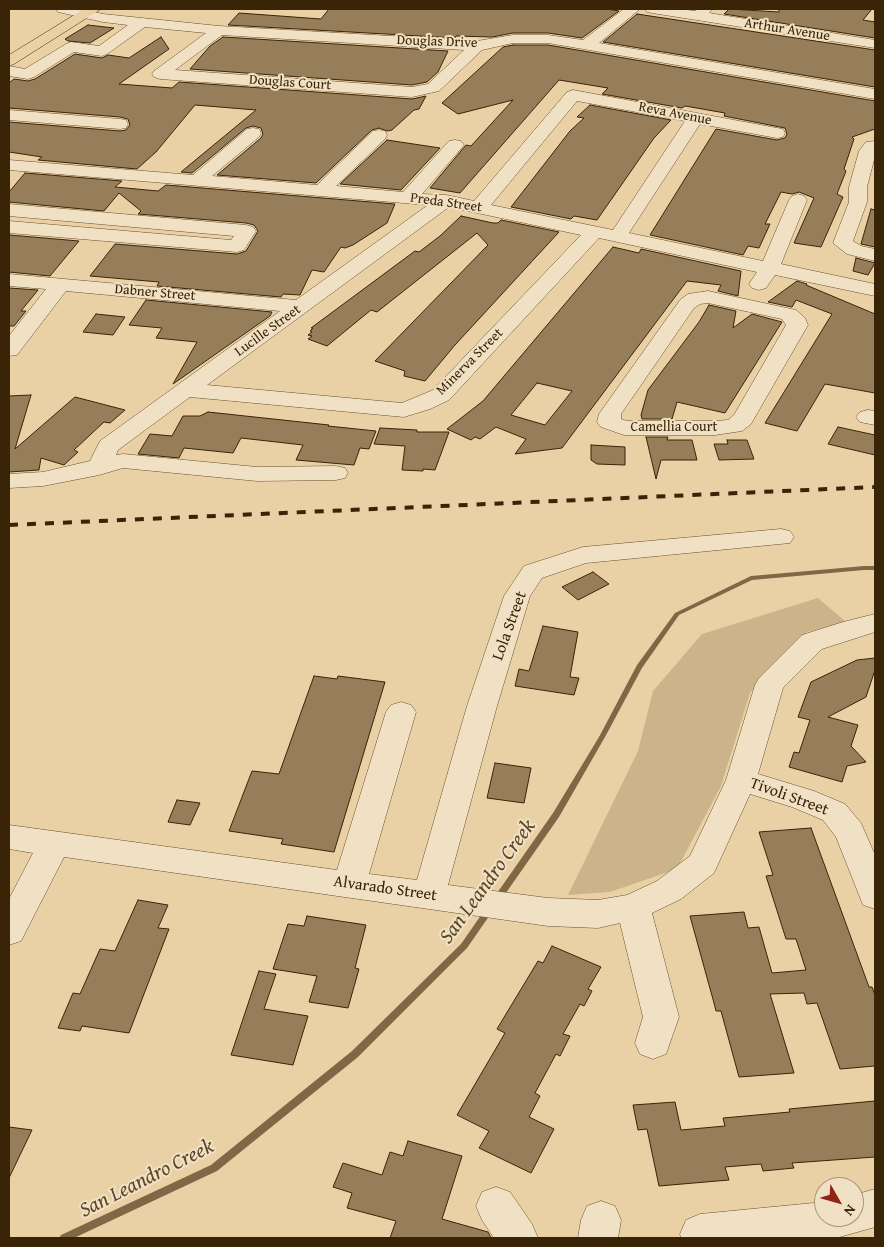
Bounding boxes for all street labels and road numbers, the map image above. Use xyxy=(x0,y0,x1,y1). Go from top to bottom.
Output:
street label: Arthur Avenue xyxy=(743,15,831,45)
street label: Douglas Drive xyxy=(396,32,478,52)
street label: Douglas Court xyxy=(248,72,332,94)
street label: Reva Avenue xyxy=(637,99,713,129)
street label: Preda Street xyxy=(409,190,483,216)
street label: Dabner Street xyxy=(114,281,196,305)
street label: Lucille Street xyxy=(232,301,304,361)
street label: Minerva Street xyxy=(433,325,507,399)
street label: Camellia Court xyxy=(631,419,717,435)
street label: Lola Street xyxy=(489,589,531,663)
street label: Tivoli Street xyxy=(747,774,831,820)
street label: Alvarado Street xyxy=(332,872,438,906)

